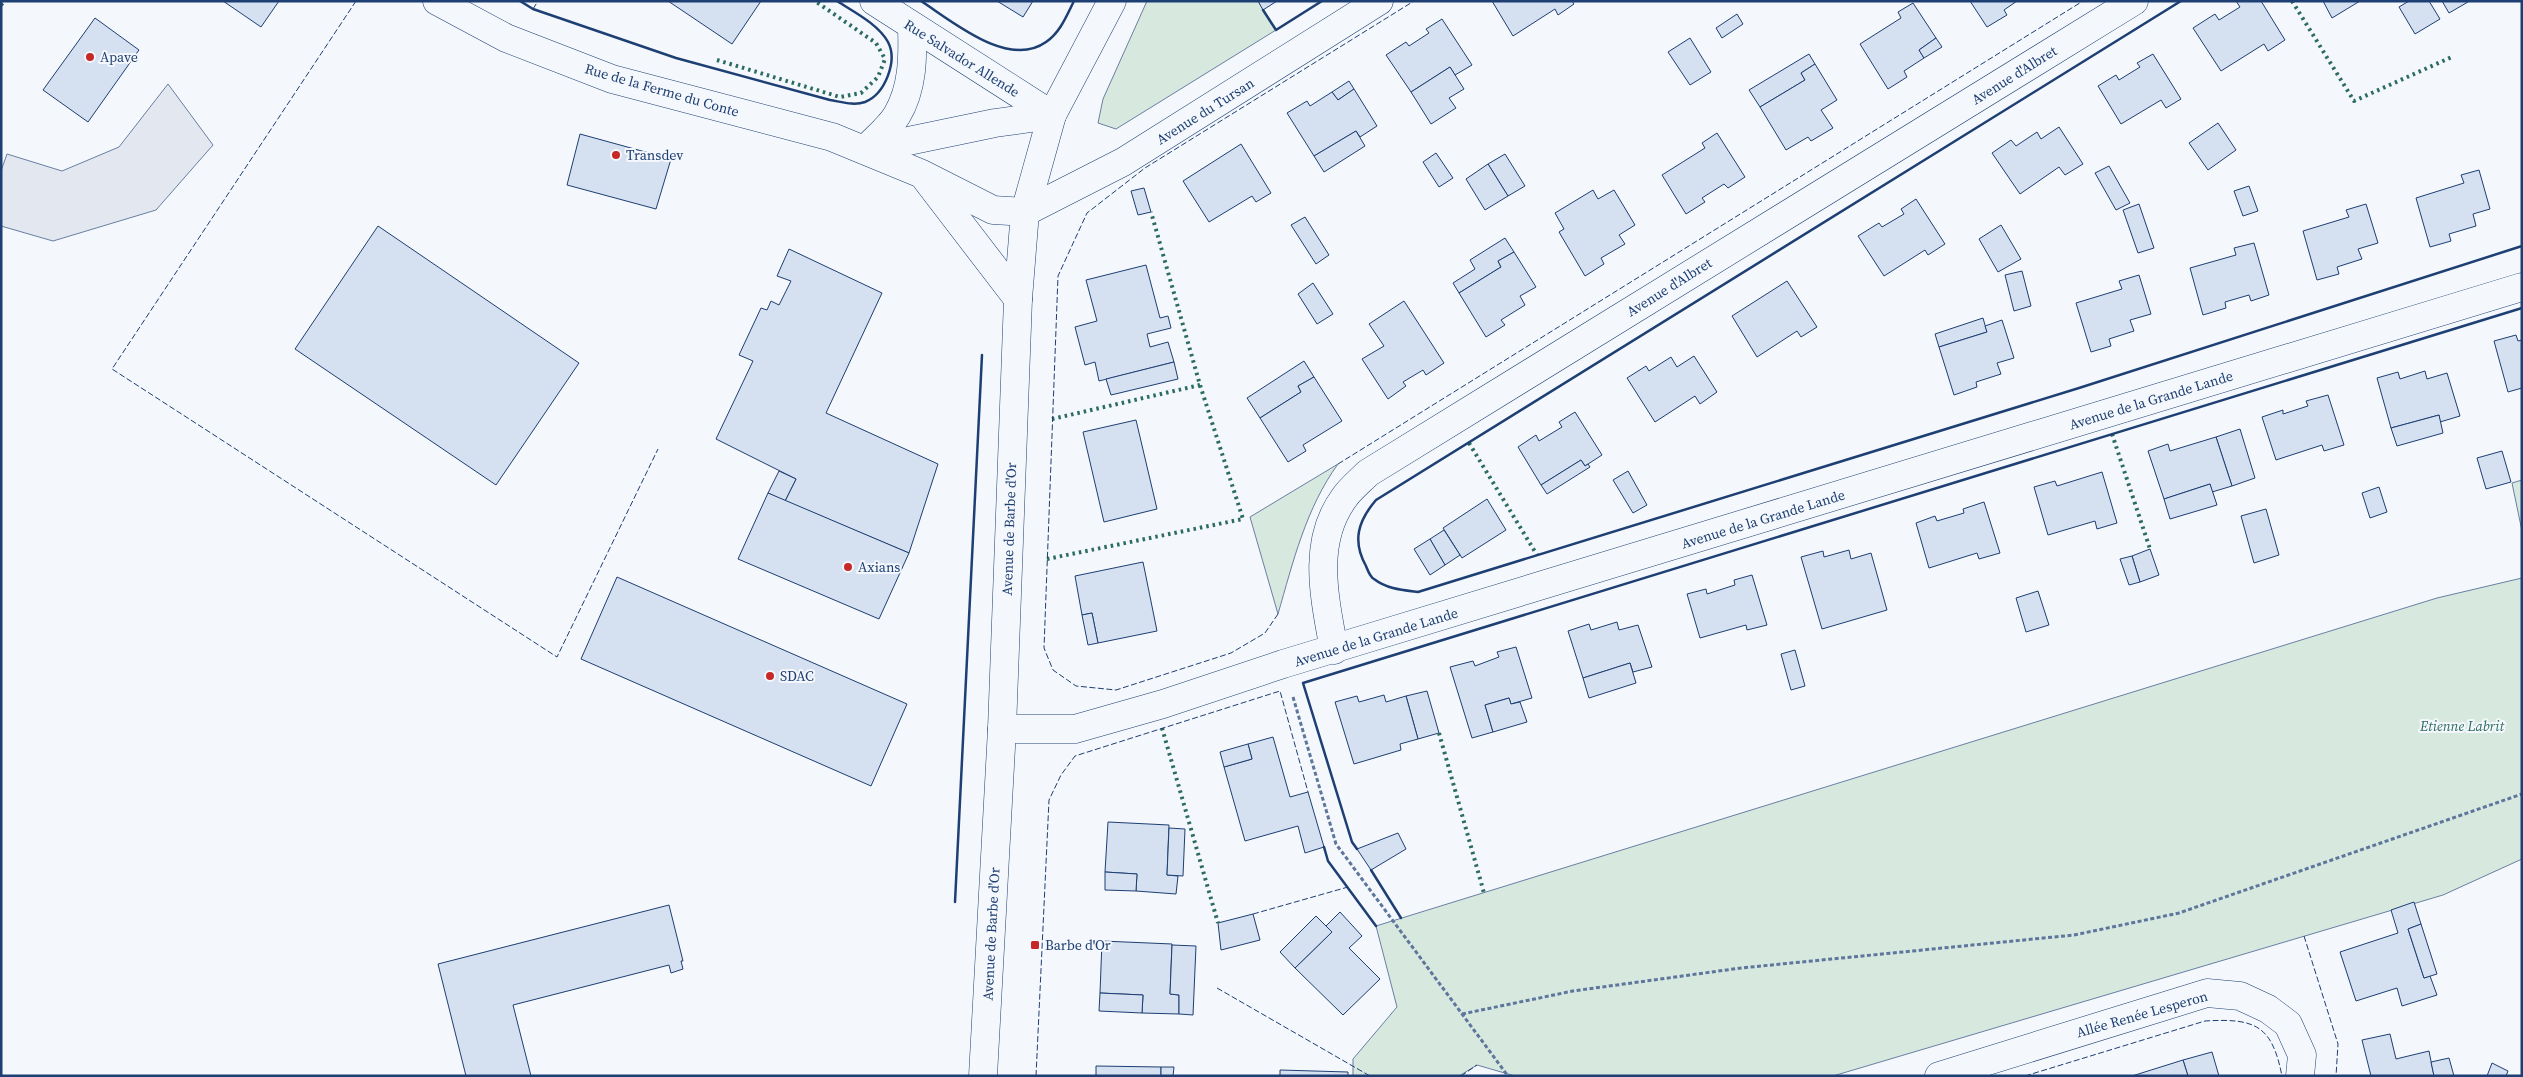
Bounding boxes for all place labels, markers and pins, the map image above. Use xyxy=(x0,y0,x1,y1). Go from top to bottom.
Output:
place label: Apave xyxy=(100,47,138,67)
marker: Apave xyxy=(84,51,96,63)
place label: Transdev xyxy=(626,145,683,165)
marker: Transdev xyxy=(610,149,622,161)
place label: Axians xyxy=(858,557,900,577)
marker: Axians xyxy=(842,561,854,573)
place label: SDAC xyxy=(780,666,814,686)
marker: SDAC xyxy=(764,670,776,682)
place label: Barbe d'Or xyxy=(1045,935,1111,955)
marker: Barbe d'Or xyxy=(1029,939,1041,951)

